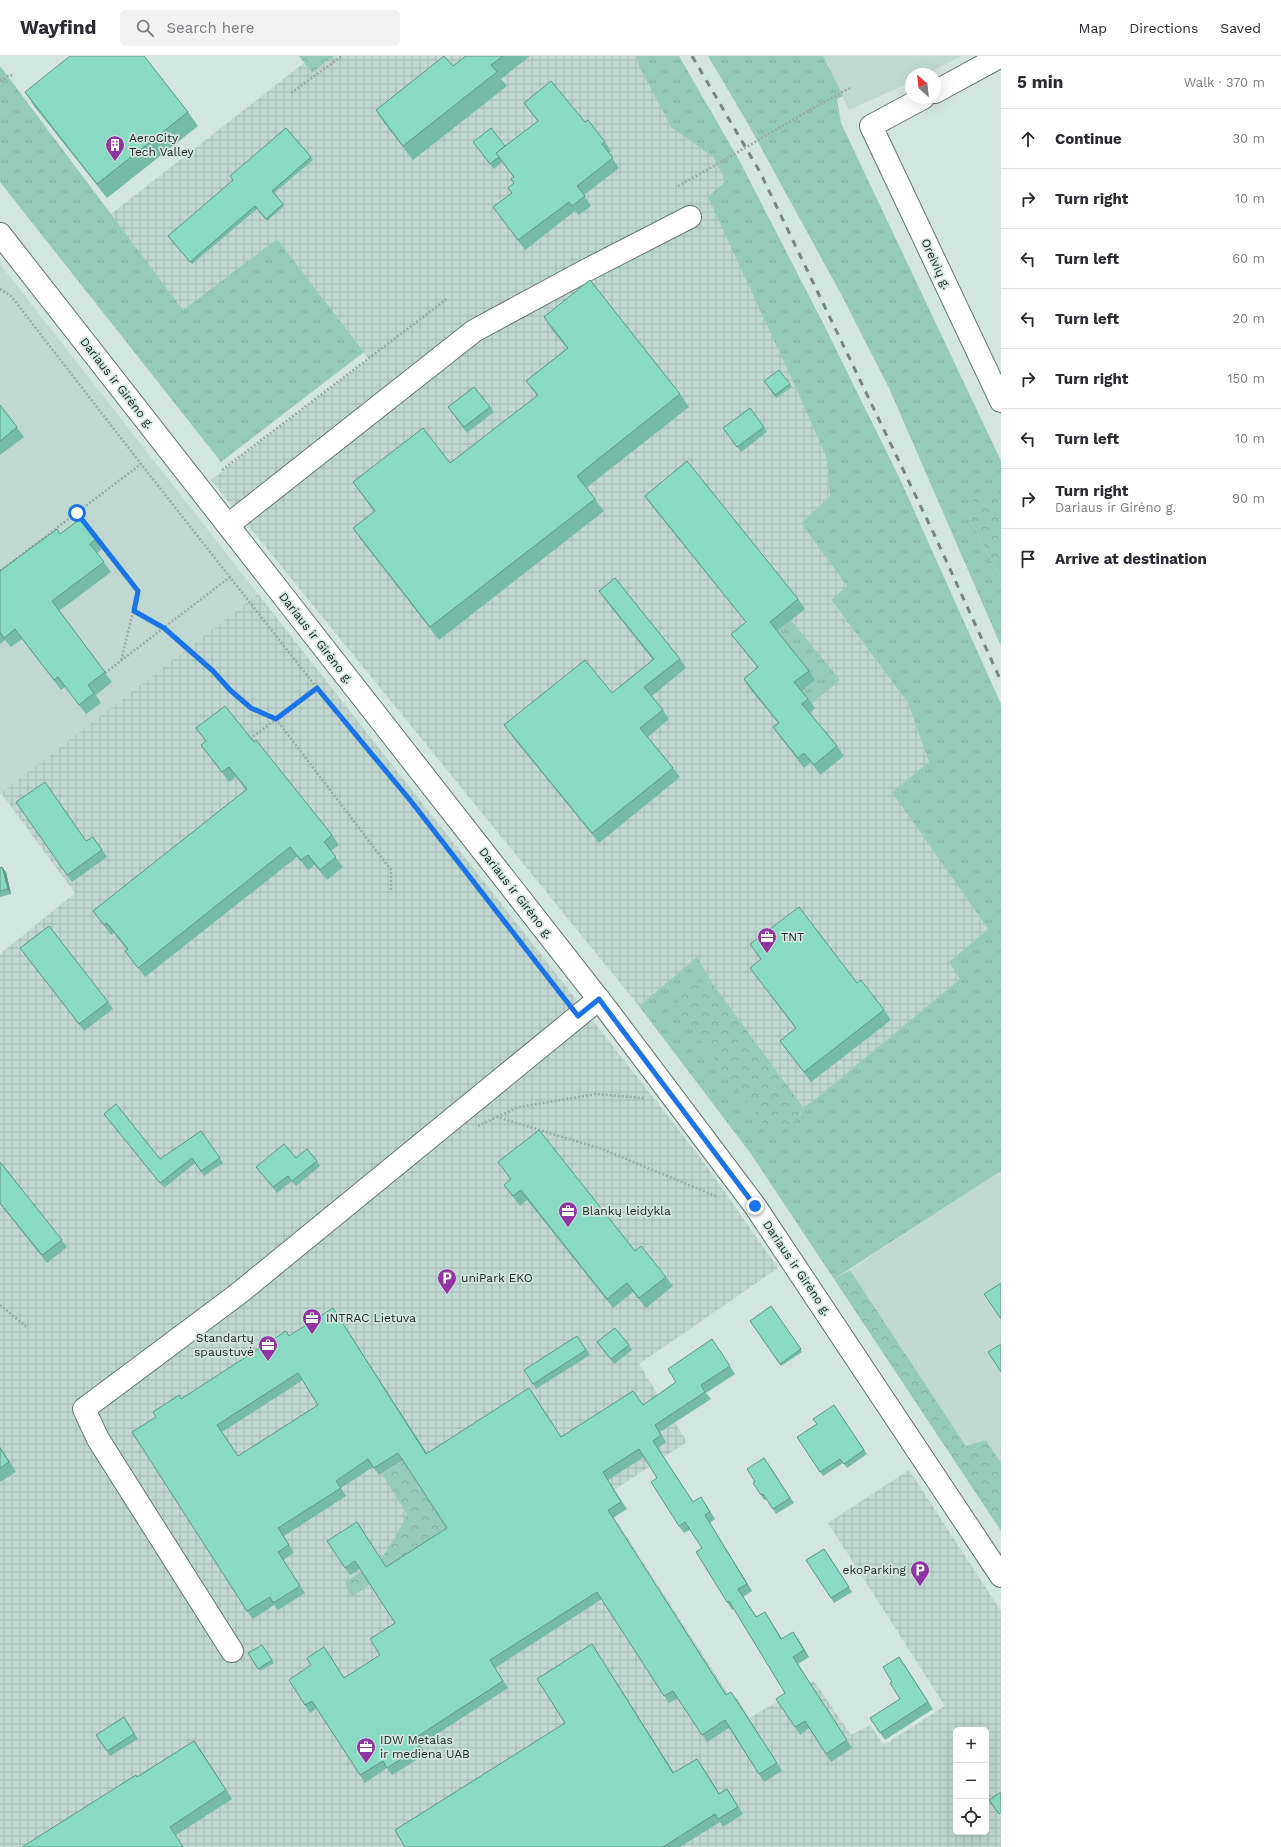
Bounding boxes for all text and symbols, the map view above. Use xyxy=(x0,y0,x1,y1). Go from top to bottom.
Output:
search box xyxy=(120,10,400,46)
text: Wayfind xyxy=(20,16,96,39)
icon: search xyxy=(134,17,156,39)
text: Search here xyxy=(166,19,254,37)
text: Map xyxy=(1079,20,1107,36)
text: Directions xyxy=(1129,20,1198,36)
text: Saved xyxy=(1220,20,1261,36)
north arrow xyxy=(905,68,941,104)
text: 5 min xyxy=(1017,72,1063,92)
text: Walk · 370 m xyxy=(1184,75,1265,90)
icon: ahead xyxy=(1017,128,1039,150)
text: Continue xyxy=(1055,130,1122,148)
place label: AeroCity Tech Valley xyxy=(129,131,195,159)
text: 30 m xyxy=(1233,131,1265,146)
building icon: AeroCity Tech Valley xyxy=(104,134,126,162)
icon: right xyxy=(1017,188,1039,210)
text: Turn right xyxy=(1055,190,1128,208)
text: 10 m xyxy=(1235,191,1265,206)
street label: Oreivių g. xyxy=(918,236,954,292)
icon: left xyxy=(1017,248,1039,270)
text: Turn left xyxy=(1055,250,1119,268)
text: 60 m xyxy=(1232,251,1265,266)
icon: left xyxy=(1017,308,1039,330)
text: Turn left xyxy=(1055,310,1119,328)
text: 20 m xyxy=(1233,311,1265,326)
street label: Dariaus ir Girėno g. xyxy=(77,335,157,431)
icon: right xyxy=(1017,368,1039,390)
text: Turn right xyxy=(1055,370,1128,388)
text: 150 m xyxy=(1227,371,1265,386)
icon: left xyxy=(1017,428,1039,450)
text: Turn left xyxy=(1055,430,1119,448)
text: 10 m xyxy=(1235,431,1265,446)
text: Turn right xyxy=(1055,482,1128,500)
icon: right xyxy=(1017,488,1039,510)
text: 90 m xyxy=(1232,491,1265,506)
text: Dariaus ir Girėno g. xyxy=(1055,500,1176,515)
route start xyxy=(68,504,86,522)
icon: arrive xyxy=(1017,548,1039,570)
text: Arrive at destination xyxy=(1055,550,1207,568)
street label: Dariaus ir Girėno g. xyxy=(276,590,356,686)
street label: Dariaus ir Girėno g. xyxy=(476,845,556,941)
office icon: TNT xyxy=(756,926,778,954)
place label: TNT xyxy=(781,930,804,944)
route end xyxy=(746,1197,764,1215)
office icon: Blankų leidykla xyxy=(557,1200,579,1228)
place label: Blankų leidykla xyxy=(582,1204,671,1218)
street label: Dariaus ir Girėno g. xyxy=(760,1218,834,1318)
parking icon: uniPark EKO xyxy=(436,1267,458,1295)
place label: uniPark EKO xyxy=(461,1271,533,1285)
office icon: INTRAC Lietuva xyxy=(301,1307,323,1335)
place label: INTRAC Lietuva xyxy=(326,1311,416,1325)
place label: Standartų spaustuvė xyxy=(194,1331,254,1359)
office icon: Standartų spaustuvė xyxy=(257,1334,279,1362)
parking icon: ekoParking xyxy=(909,1559,931,1587)
place label: ekoParking xyxy=(843,1563,907,1577)
map controls xyxy=(953,1727,989,1835)
button: + xyxy=(953,1727,989,1763)
place label: IDW Metalas ir mediena UAB xyxy=(380,1733,470,1761)
office icon: IDW Metalas ir mediena UAB xyxy=(355,1736,377,1764)
button: − xyxy=(953,1763,989,1799)
button: locate xyxy=(953,1799,989,1835)

